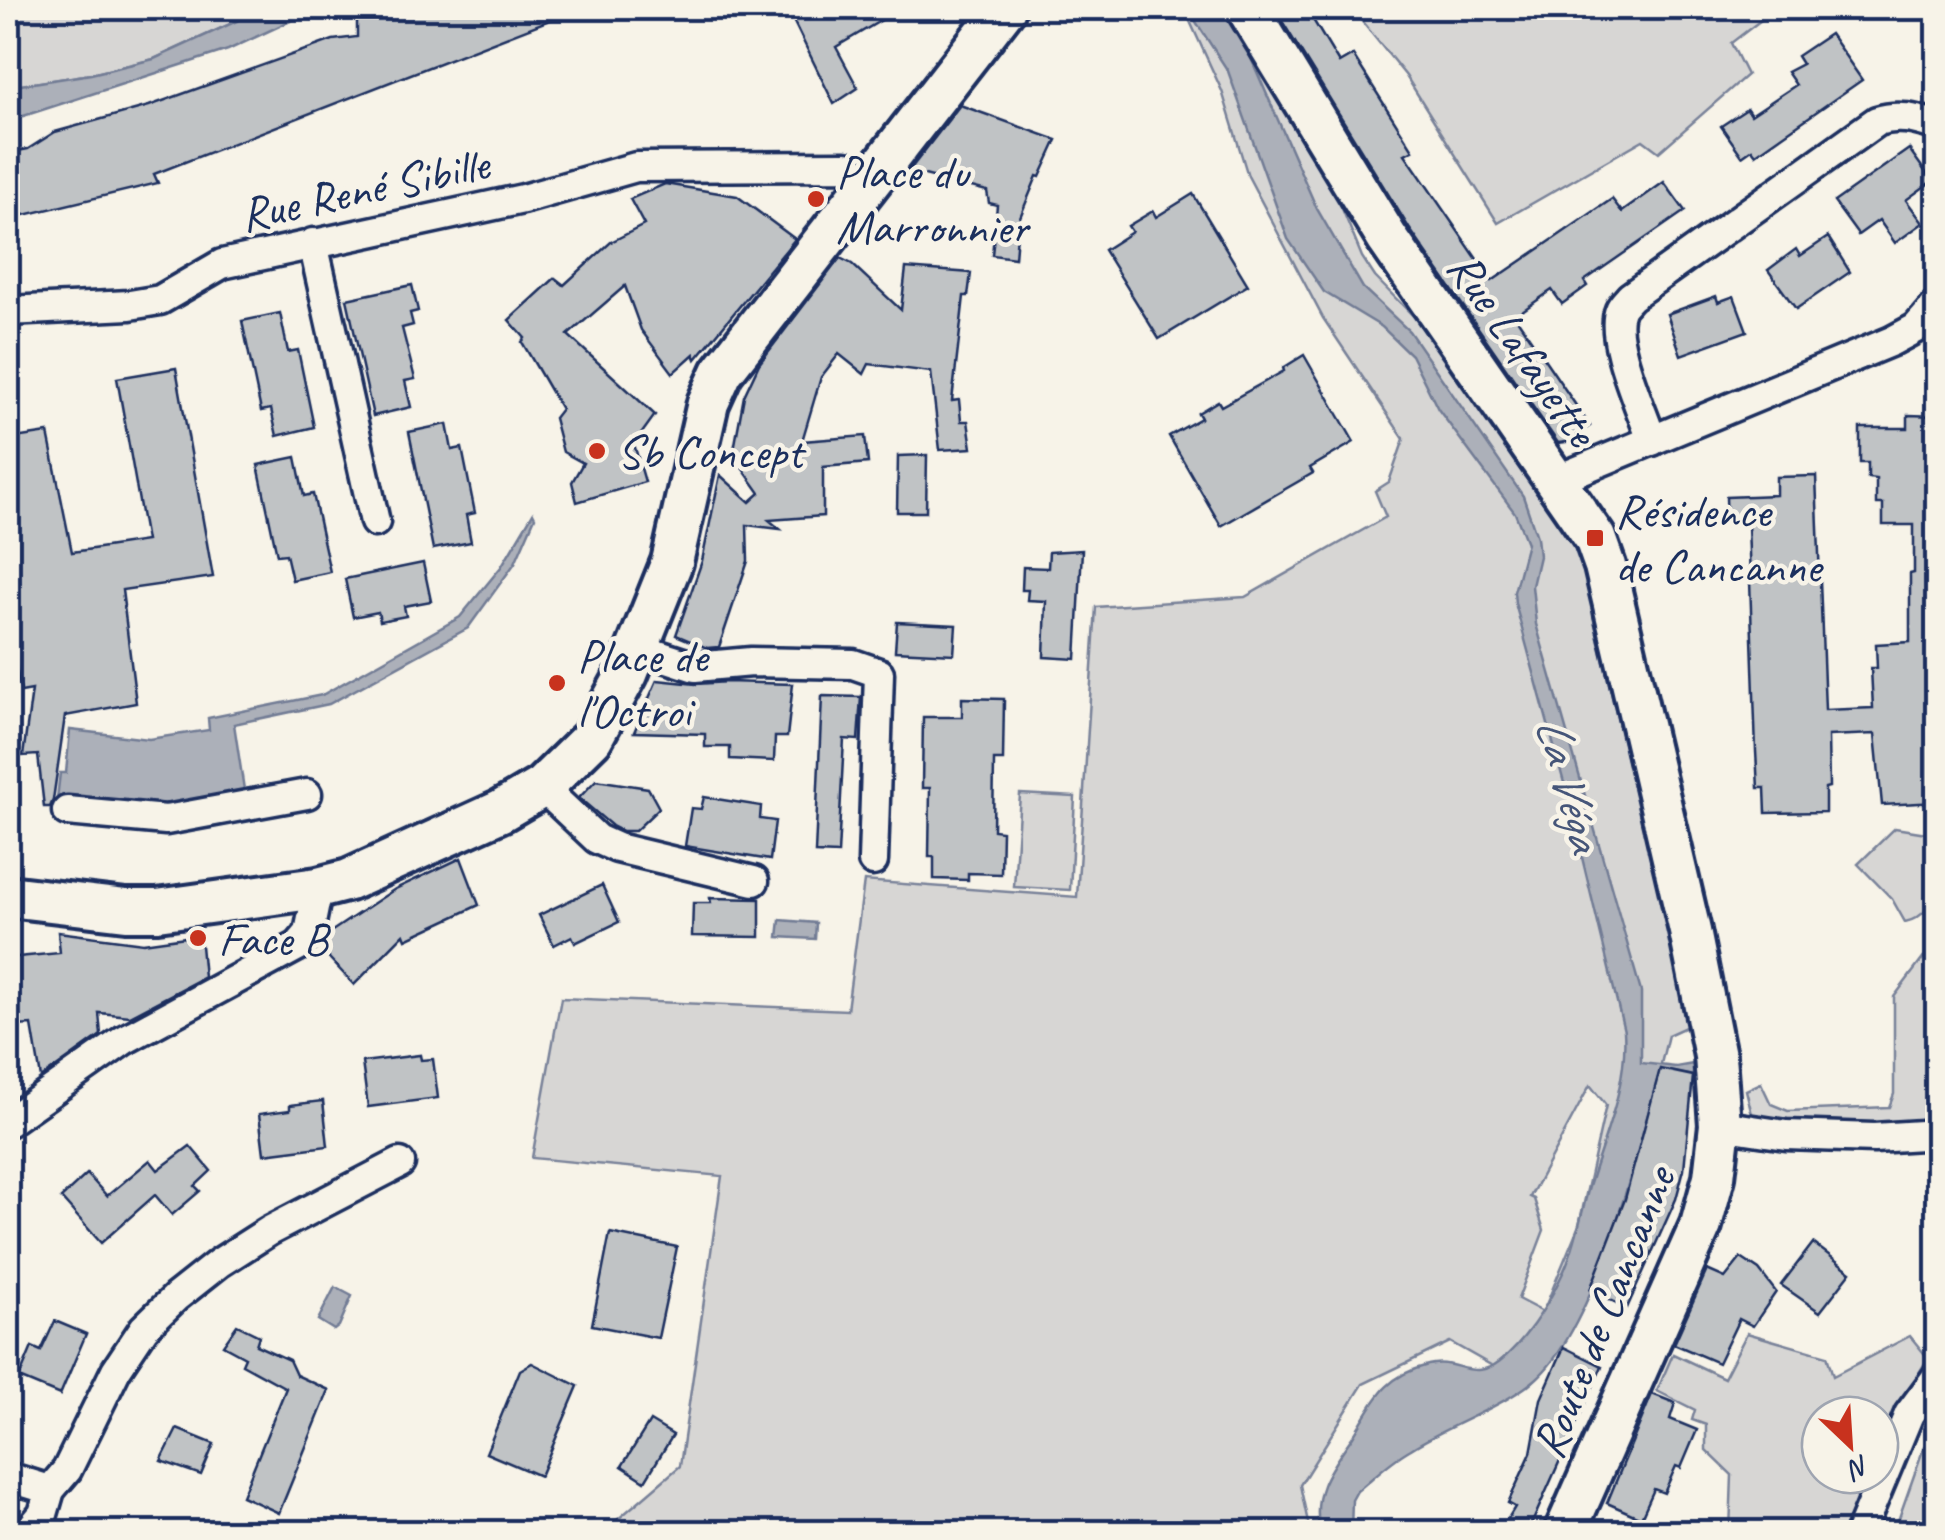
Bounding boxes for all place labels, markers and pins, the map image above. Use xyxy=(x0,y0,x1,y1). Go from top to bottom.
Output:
place label: Place du Marronnier xyxy=(836,142,1032,257)
marker: Place du Marronnier xyxy=(805,188,827,210)
place label: Sb Concept xyxy=(617,422,807,482)
marker: Sb Concept xyxy=(586,440,608,462)
place label: Résidence de Cancanne xyxy=(1615,481,1824,596)
marker: Résidence de Cancanne xyxy=(1584,527,1606,549)
place label: Place de l'Octroi xyxy=(577,626,711,741)
marker: Place de l'Octroi xyxy=(546,672,568,694)
place label: Face B xyxy=(218,909,332,969)
marker: Face B xyxy=(187,927,209,949)

